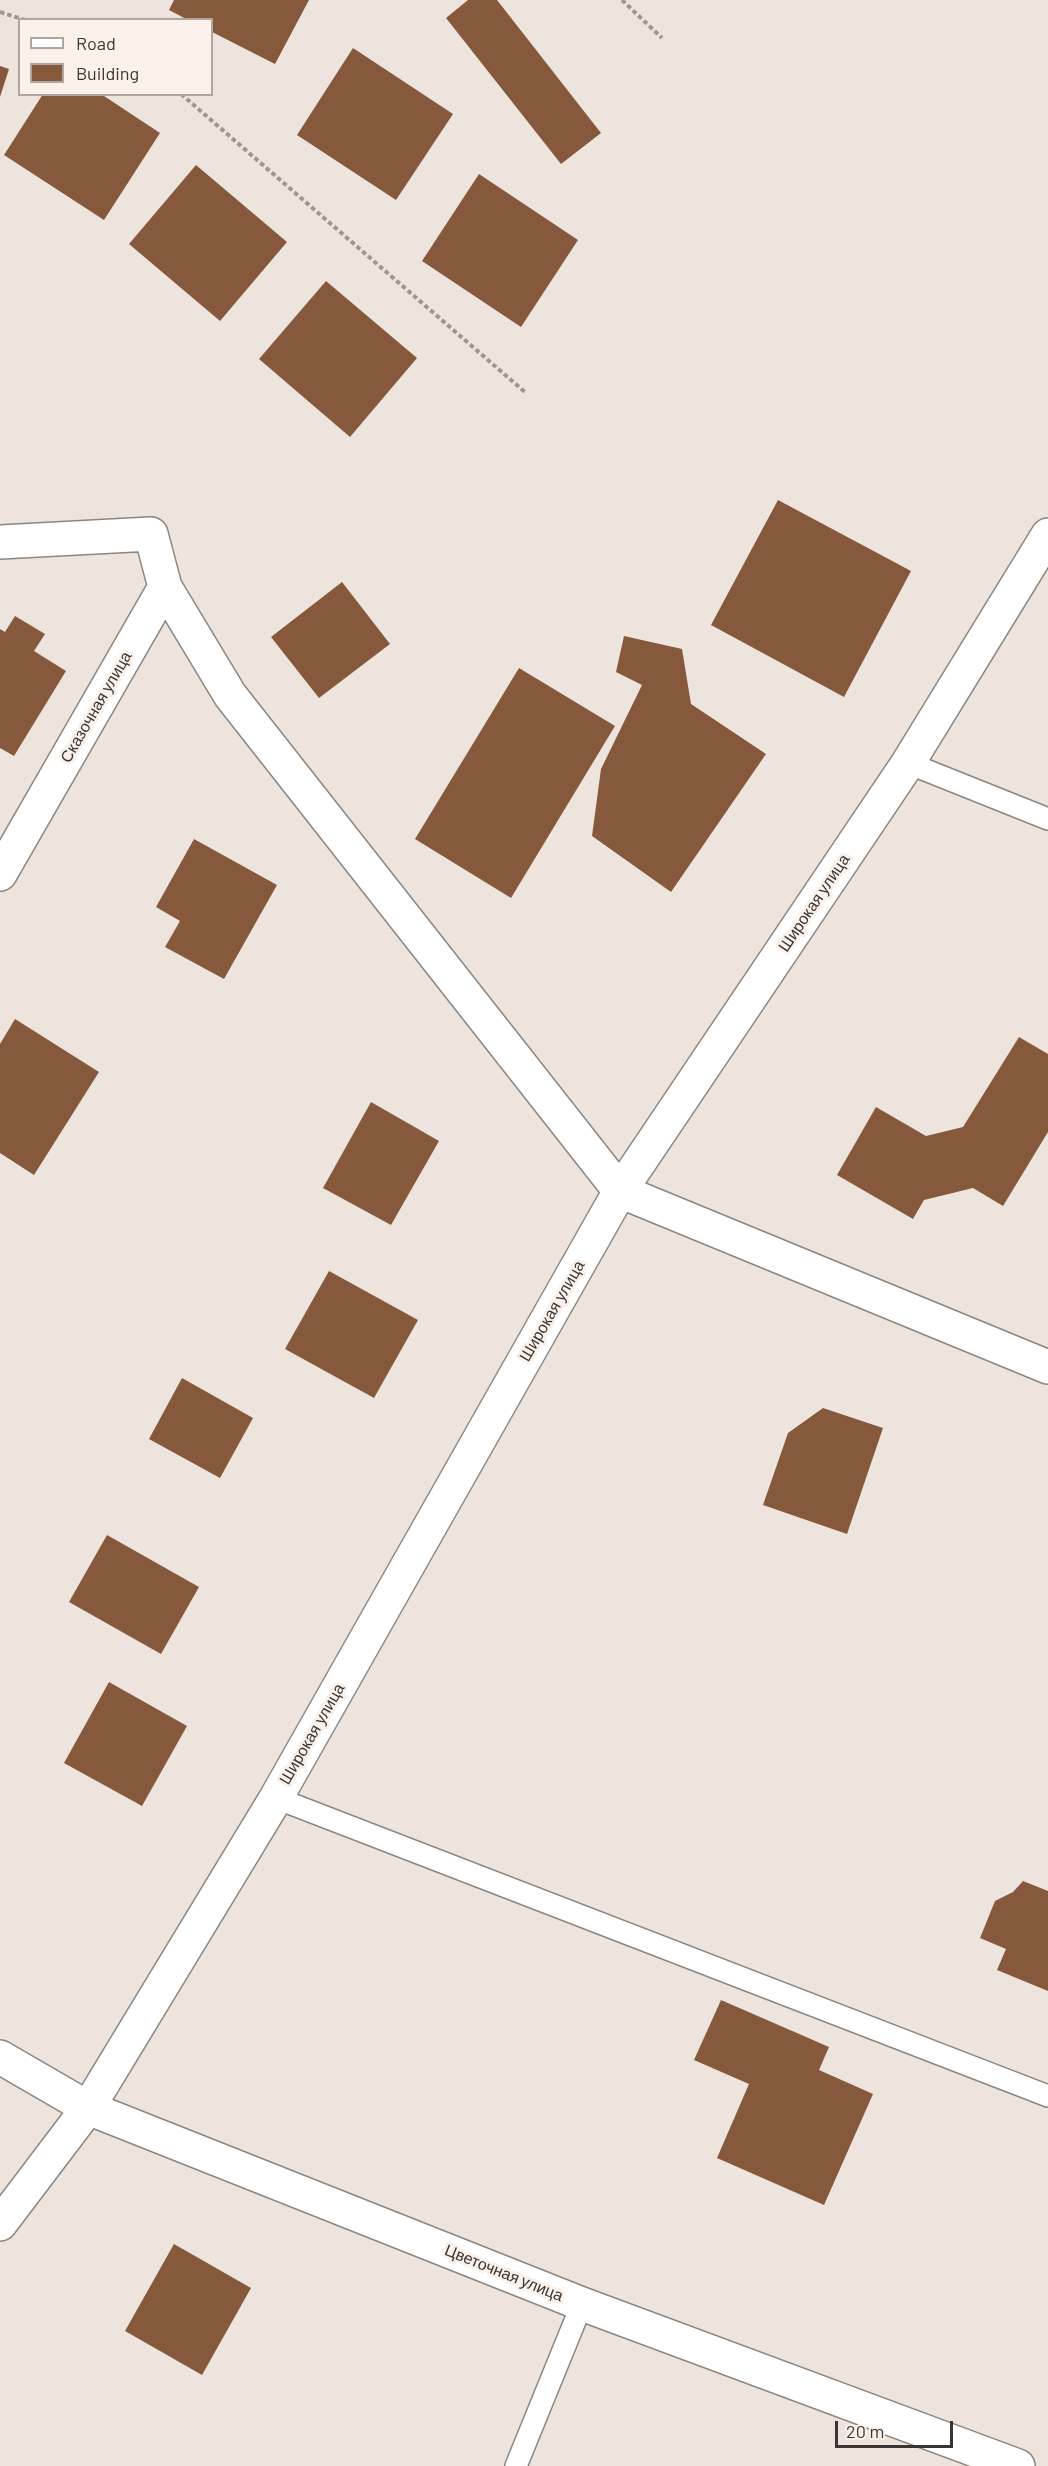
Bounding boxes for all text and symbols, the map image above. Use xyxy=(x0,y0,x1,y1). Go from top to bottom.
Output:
legend xyxy=(18,18,213,96)
text: Road xyxy=(76,32,116,54)
text: Building xyxy=(76,62,139,84)
street label: Сказочная улица xyxy=(56,648,136,766)
street label: Широкая улица xyxy=(774,851,854,955)
street label: Широкая улица xyxy=(515,1257,589,1365)
street label: Широкая улица xyxy=(275,1680,349,1788)
street label: Цветочная улица xyxy=(442,2240,566,2306)
scale bar xyxy=(838,2409,956,2447)
text: 20 m xyxy=(846,2420,884,2442)

